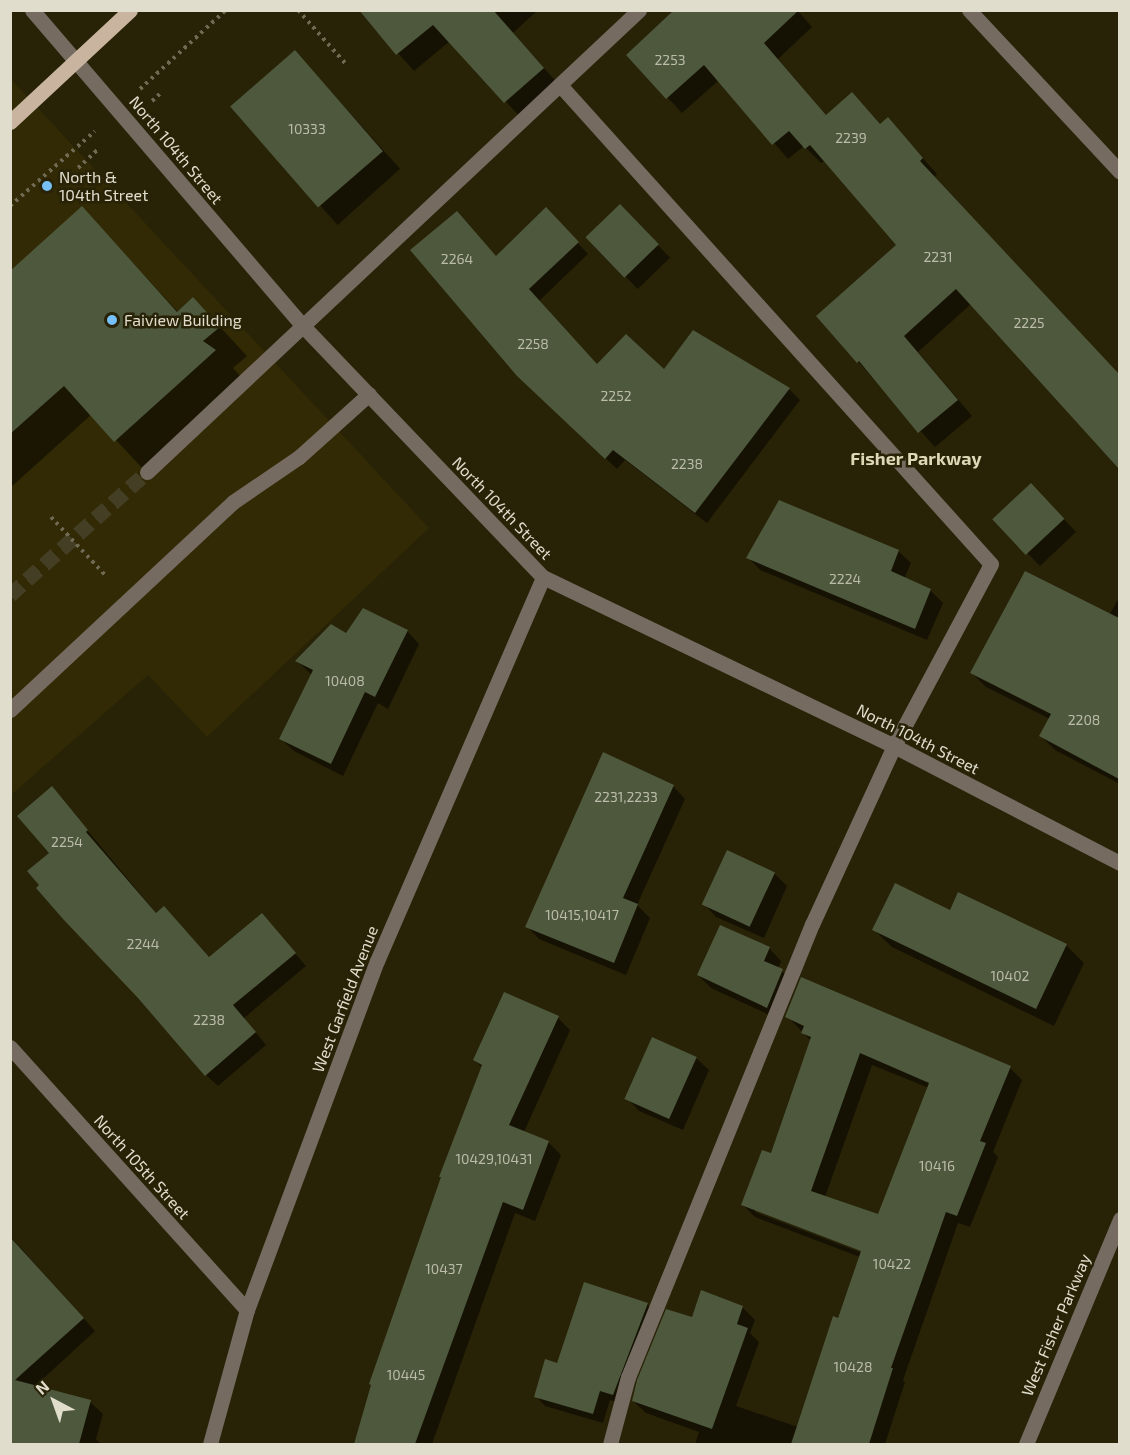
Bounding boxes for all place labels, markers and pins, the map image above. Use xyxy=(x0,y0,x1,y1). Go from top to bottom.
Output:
place label: North & 104th Street xyxy=(59,167,148,205)
marker: North & 104th Street xyxy=(40,179,54,193)
place label: Faiview Building xyxy=(124,310,242,330)
marker: Faiview Building xyxy=(105,313,119,327)

